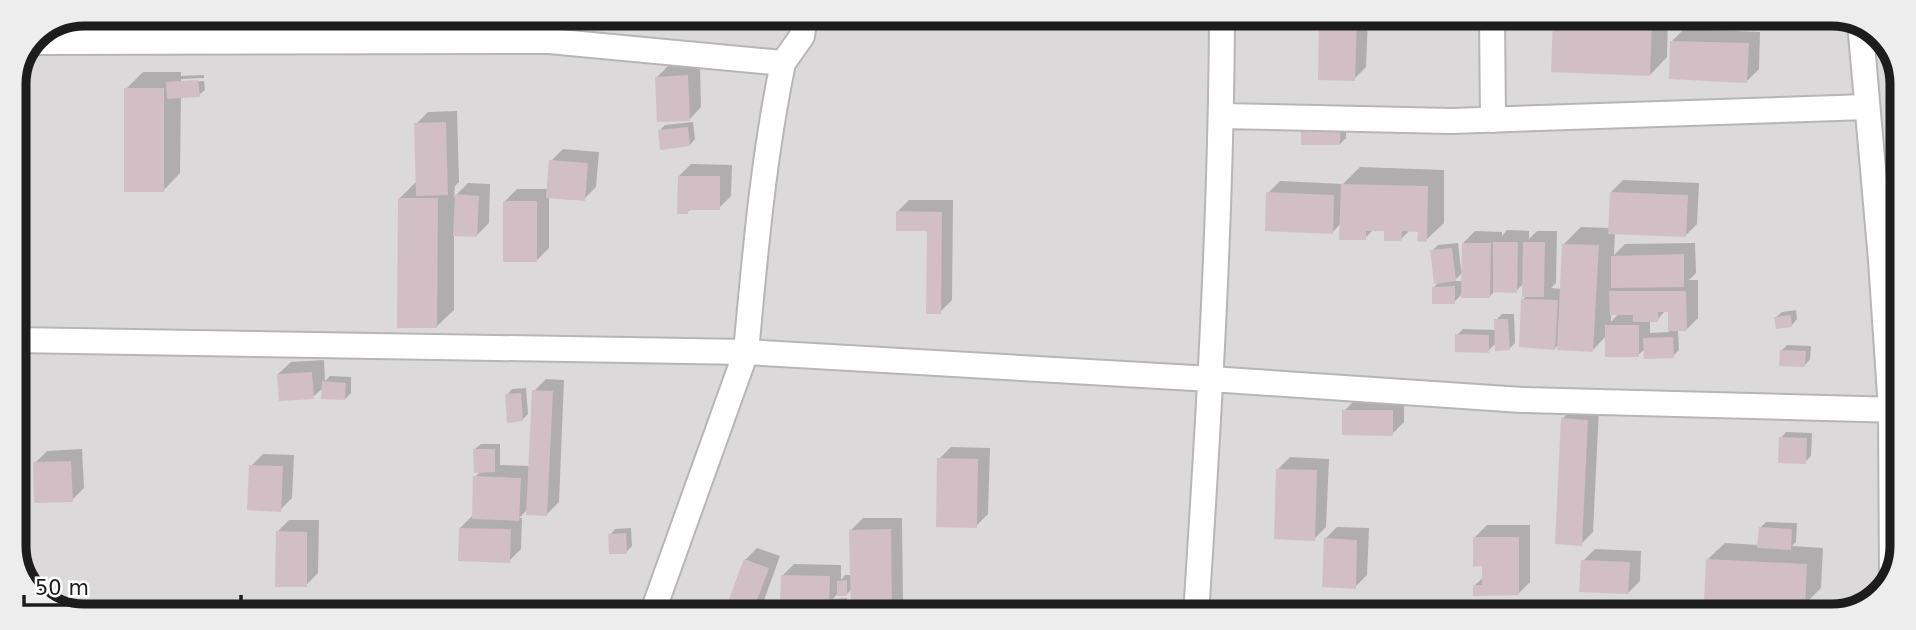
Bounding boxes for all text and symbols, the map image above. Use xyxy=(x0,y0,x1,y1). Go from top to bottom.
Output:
scale bar xyxy=(24,564,242,608)
text: 50 m xyxy=(35,576,89,600)

